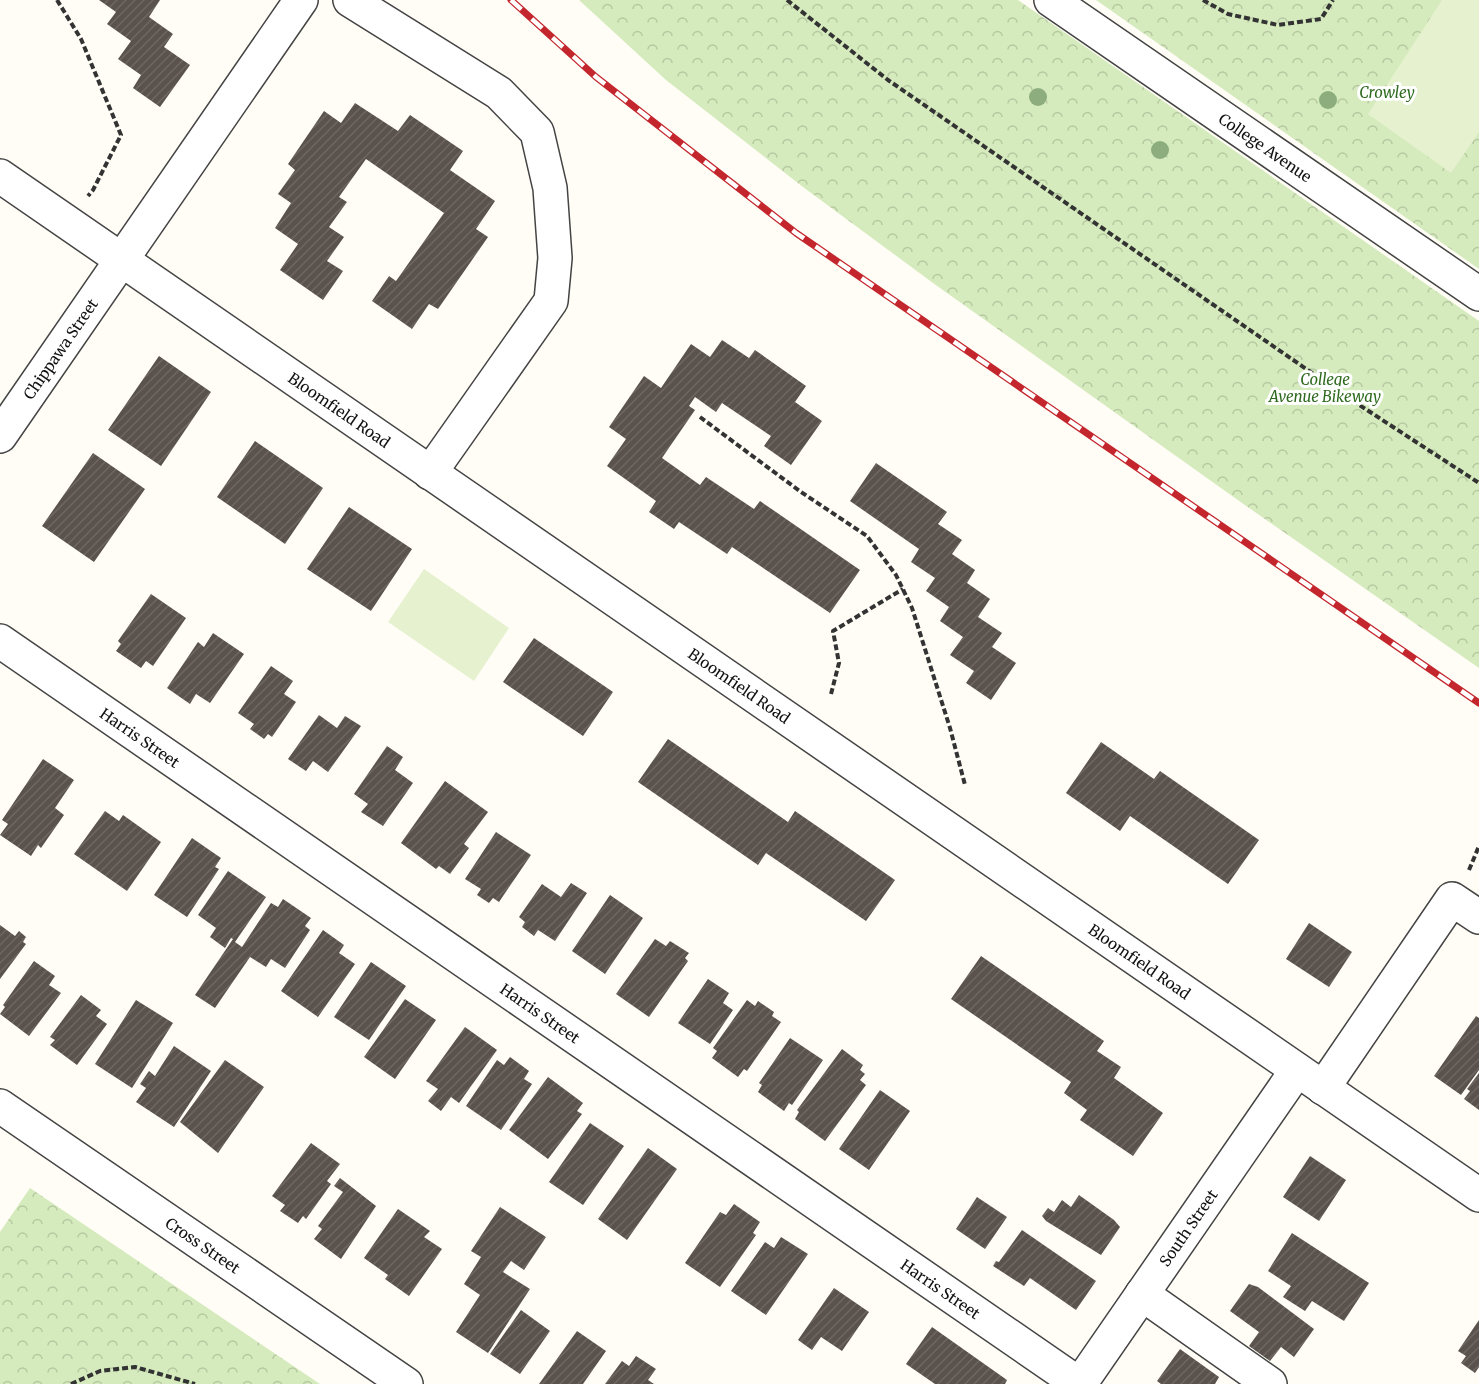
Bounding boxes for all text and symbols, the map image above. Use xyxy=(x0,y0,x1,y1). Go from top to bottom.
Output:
park label: Crowley xyxy=(1359,83,1415,102)
street label: College Avenue xyxy=(1215,109,1316,186)
street label: Chippawa Street xyxy=(19,295,102,403)
street label: Bloomfield Road xyxy=(285,368,394,451)
park label: College Avenue Bikeway xyxy=(1268,370,1381,406)
street label: Bloomfield Road xyxy=(685,644,794,727)
street label: Harris Street xyxy=(97,703,184,772)
street label: Bloomfield Road xyxy=(1085,919,1194,1003)
street label: Harris Street xyxy=(497,979,584,1047)
street label: South Street xyxy=(1155,1185,1221,1270)
street label: Cross Street xyxy=(162,1213,244,1277)
street label: Harris Street xyxy=(897,1255,984,1323)

